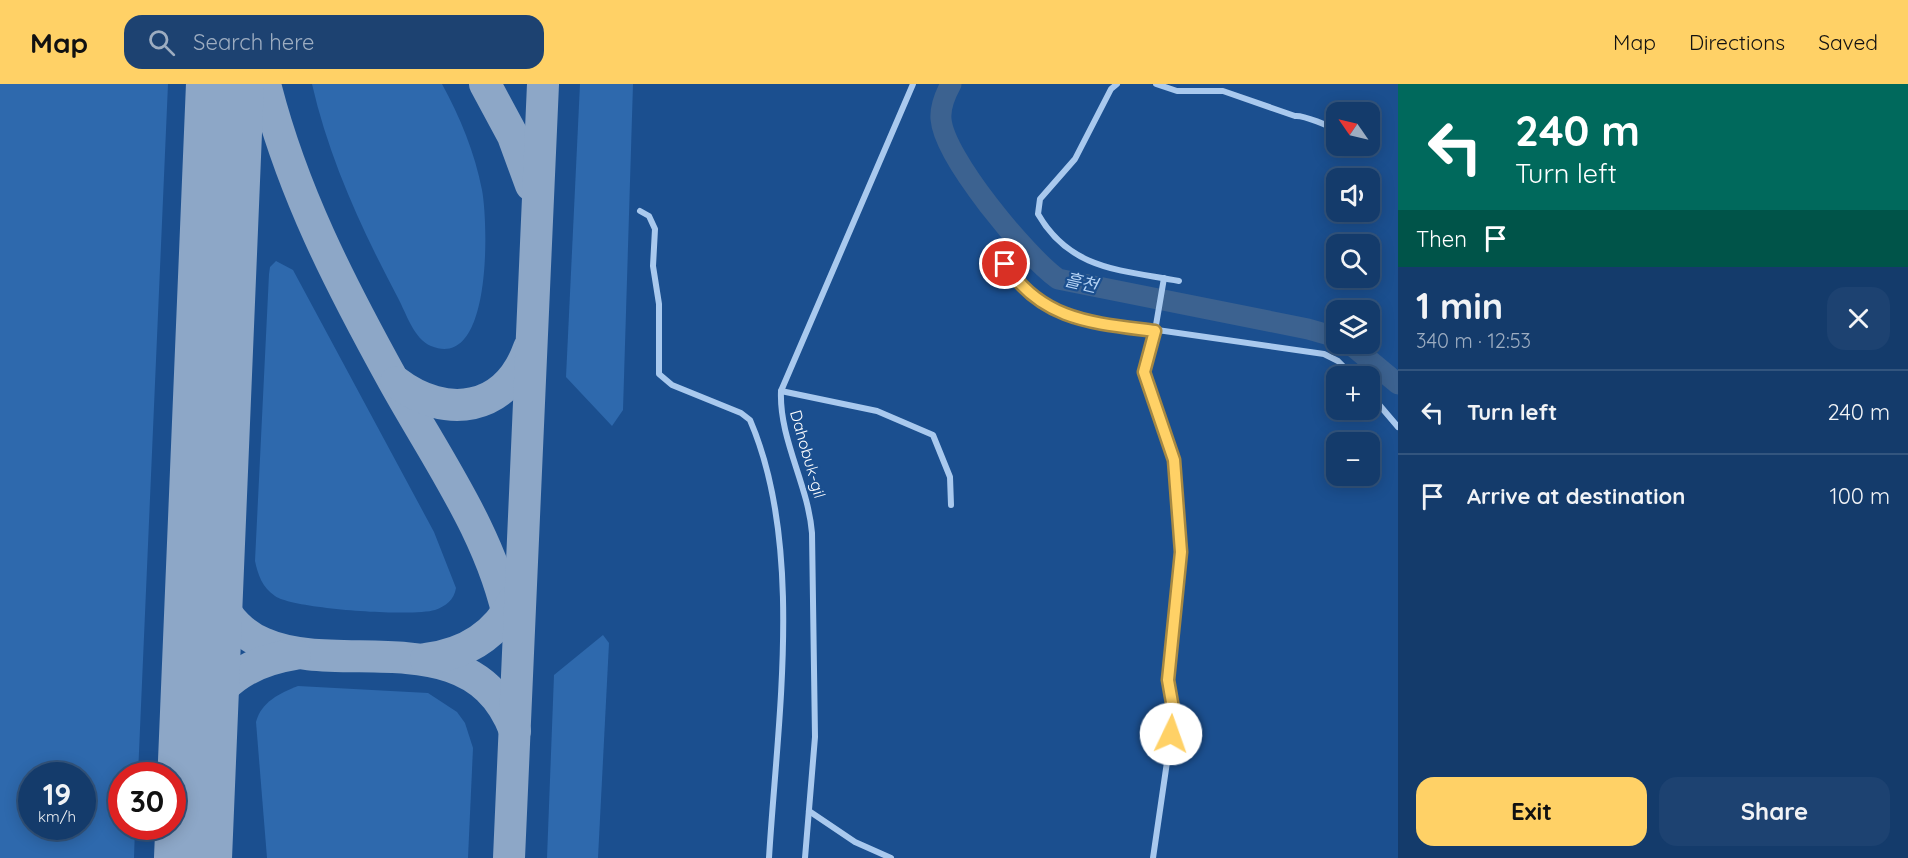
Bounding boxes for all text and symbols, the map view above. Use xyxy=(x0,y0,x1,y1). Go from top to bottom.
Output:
search box xyxy=(124,15,544,69)
text: Map xyxy=(30,25,88,60)
icon: search xyxy=(145,26,178,59)
text: Search here xyxy=(193,28,315,56)
text: Map xyxy=(1613,29,1656,55)
text: Directions xyxy=(1689,29,1785,55)
text: Saved xyxy=(1818,29,1878,55)
north arrow xyxy=(1326,102,1380,156)
map controls xyxy=(1326,102,1380,486)
text: 240 m xyxy=(1515,104,1640,157)
icon: left xyxy=(1416,108,1494,186)
text: Turn left xyxy=(1515,156,1617,190)
button: sound xyxy=(1326,168,1380,222)
icon: arrive xyxy=(1479,222,1512,255)
text: Then xyxy=(1416,225,1467,253)
button: search xyxy=(1326,234,1380,288)
pin xyxy=(979,238,1030,289)
icon: arrive xyxy=(988,247,1021,280)
water label: 흘천 xyxy=(1062,268,1102,298)
text: 1 min xyxy=(1416,283,1503,328)
button: close xyxy=(1827,287,1890,350)
button: layers xyxy=(1326,300,1380,354)
text: 340 m · 12:53 xyxy=(1416,328,1531,353)
button: + xyxy=(1326,366,1380,420)
icon: left xyxy=(1416,396,1449,429)
text: Turn left xyxy=(1467,398,1557,426)
text: 240 m xyxy=(1827,398,1890,426)
street label: Dahobuk-gil xyxy=(786,408,830,500)
button: − xyxy=(1326,432,1380,486)
icon: arrive xyxy=(1416,480,1449,513)
text: Arrive at destination xyxy=(1467,482,1685,510)
text: 100 m xyxy=(1830,482,1890,510)
position arrow xyxy=(1139,702,1203,766)
speed limit sign: 30 xyxy=(108,762,186,840)
text: 19 xyxy=(43,775,71,813)
button: Exit xyxy=(1416,777,1647,846)
button: Share xyxy=(1659,777,1890,846)
text: km/h xyxy=(38,807,76,826)

